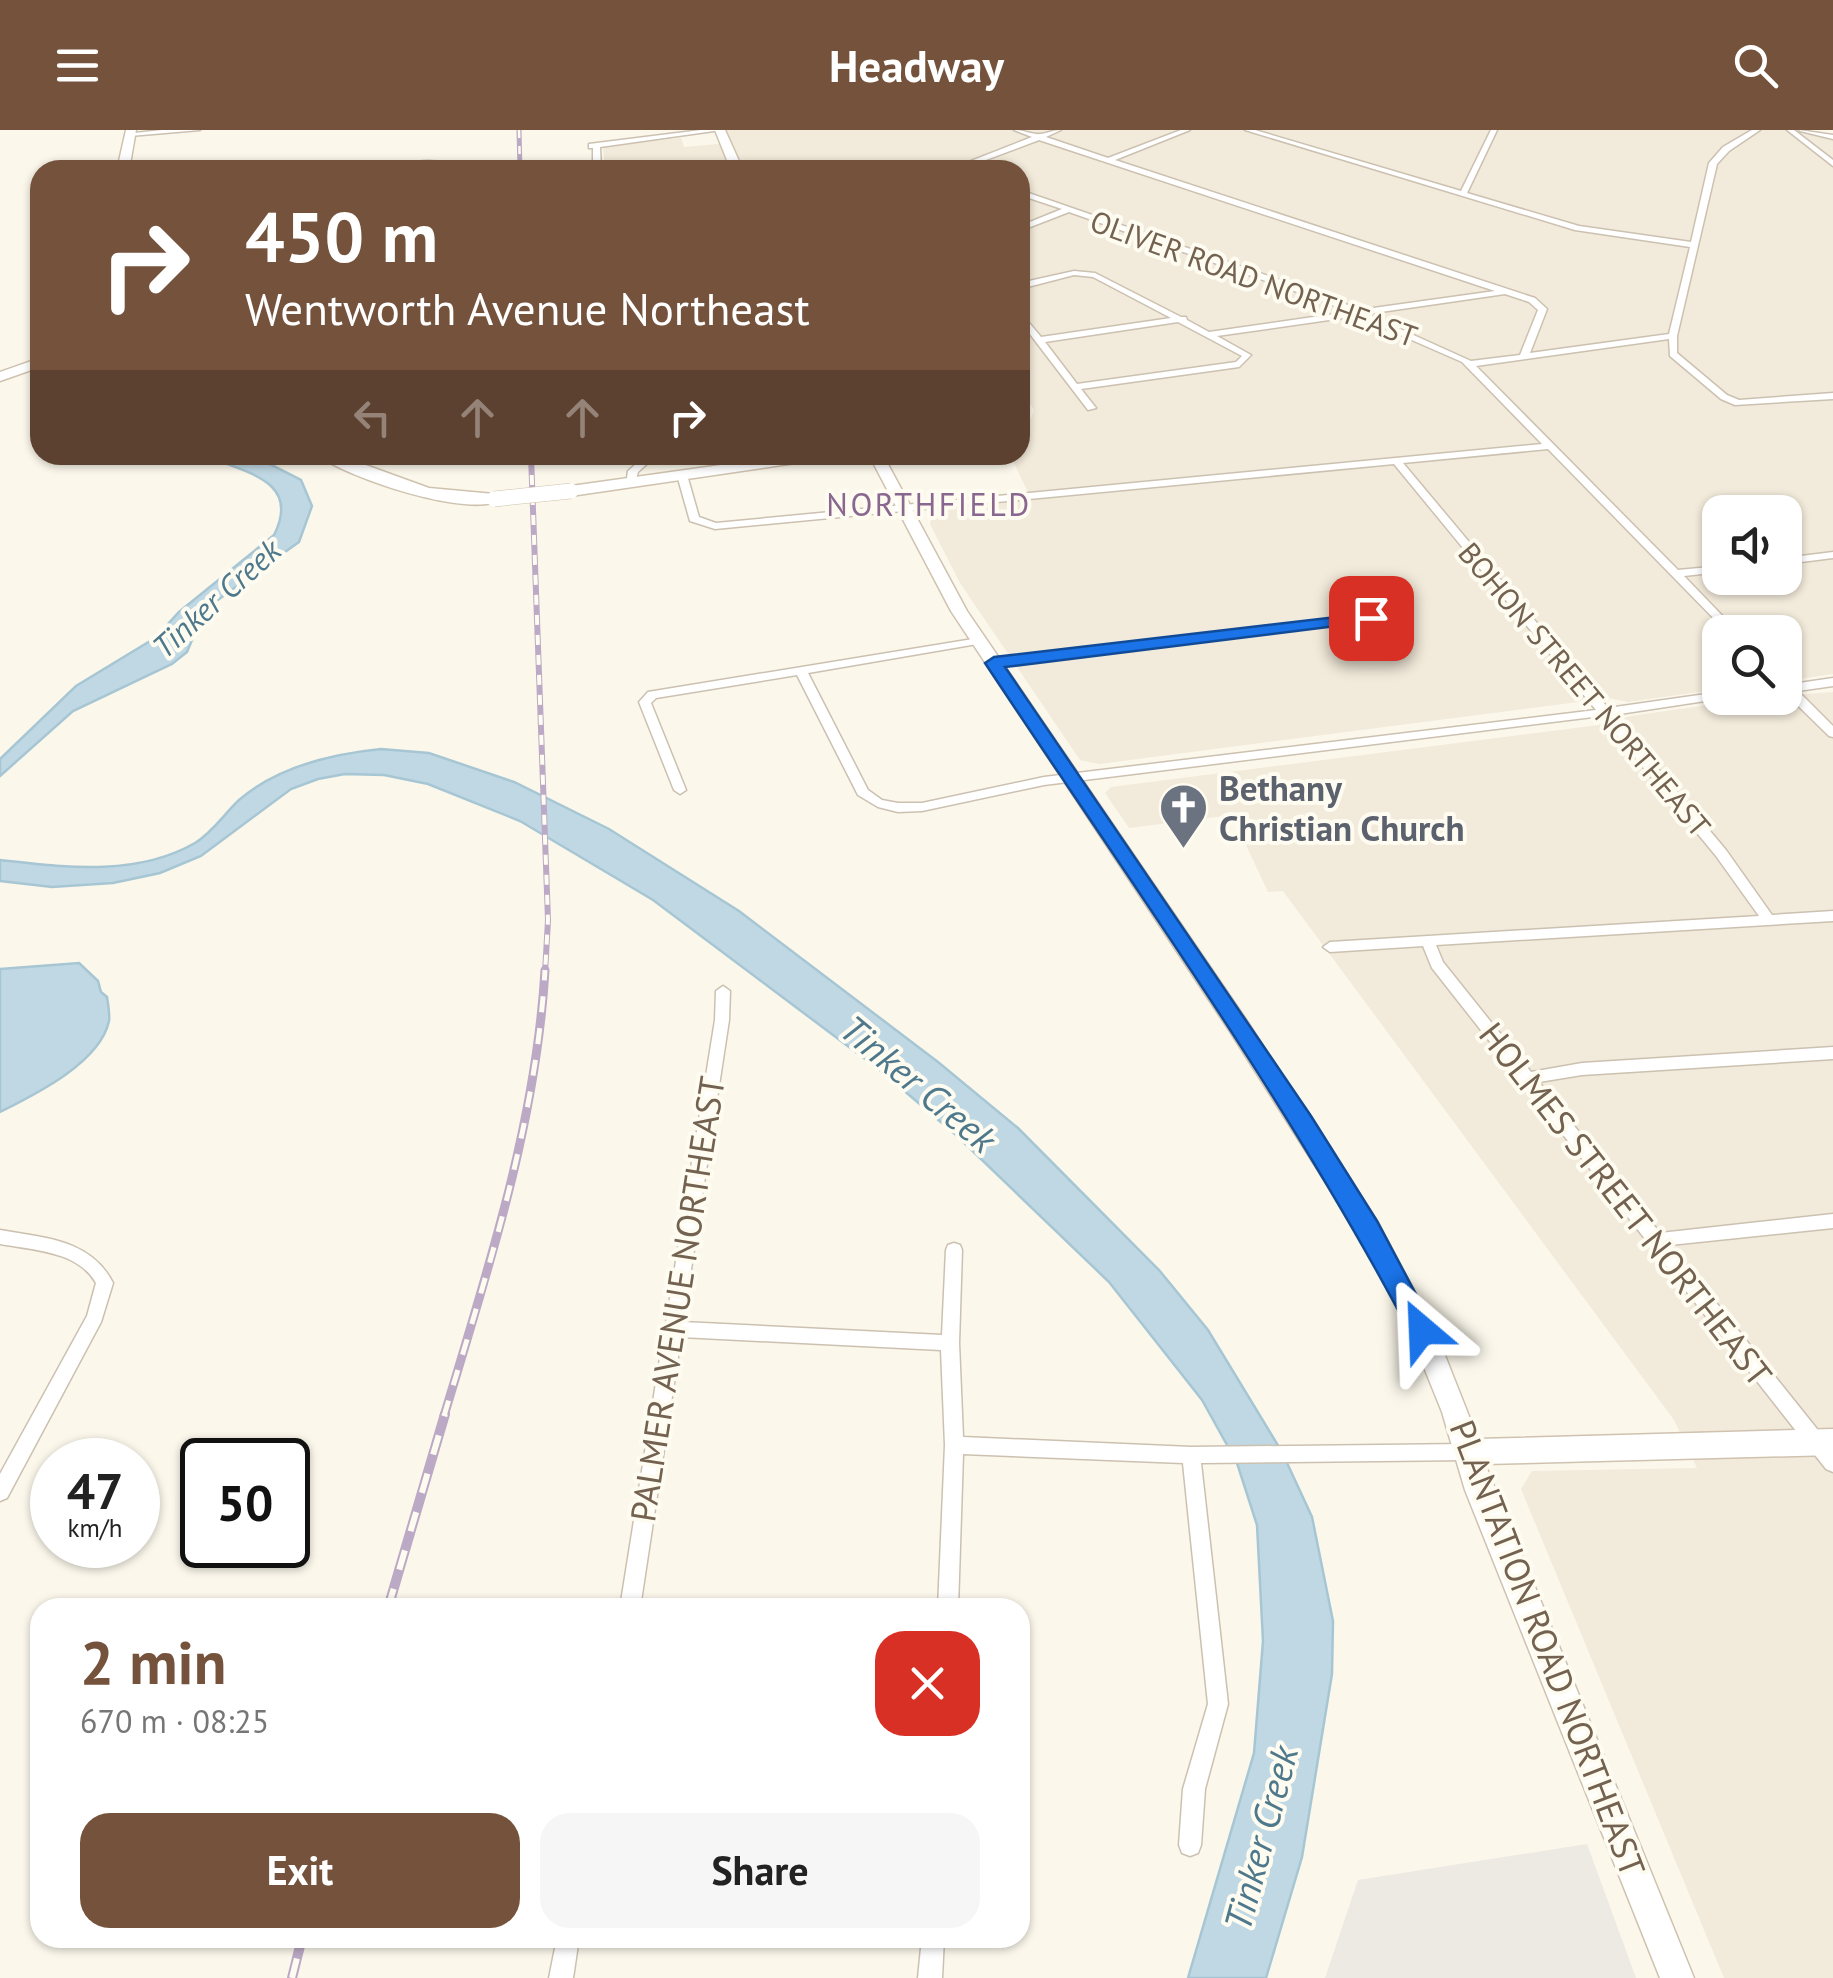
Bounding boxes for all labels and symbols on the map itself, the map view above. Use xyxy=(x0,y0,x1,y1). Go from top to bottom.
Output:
street label: OLIVER ROAD NORTHEAST xyxy=(1085,201,1423,355)
district label: NORTHFIELD xyxy=(826,483,1032,525)
water label: Tinker Creek xyxy=(143,528,290,667)
street label: BOHON STREET NORTHEAST xyxy=(1450,534,1720,845)
pin xyxy=(1329,576,1414,661)
place label: Bethany Christian Church xyxy=(1219,765,1465,851)
church icon: Bethany Christian Church xyxy=(1158,782,1210,850)
water label: Tinker Creek xyxy=(831,1003,1009,1164)
street label: HOLMES STREET NORTHEAST xyxy=(1469,1013,1783,1395)
street label: PALMER AVENUE NORTHEAST xyxy=(619,1073,735,1525)
position arrow xyxy=(1370,1278,1474,1382)
street label: PLANTATION ROAD NORTHEAST xyxy=(1440,1413,1656,1883)
speed limit sign: 50 xyxy=(180,1438,310,1568)
water label: Tinker Creek xyxy=(1212,1739,1309,1936)

